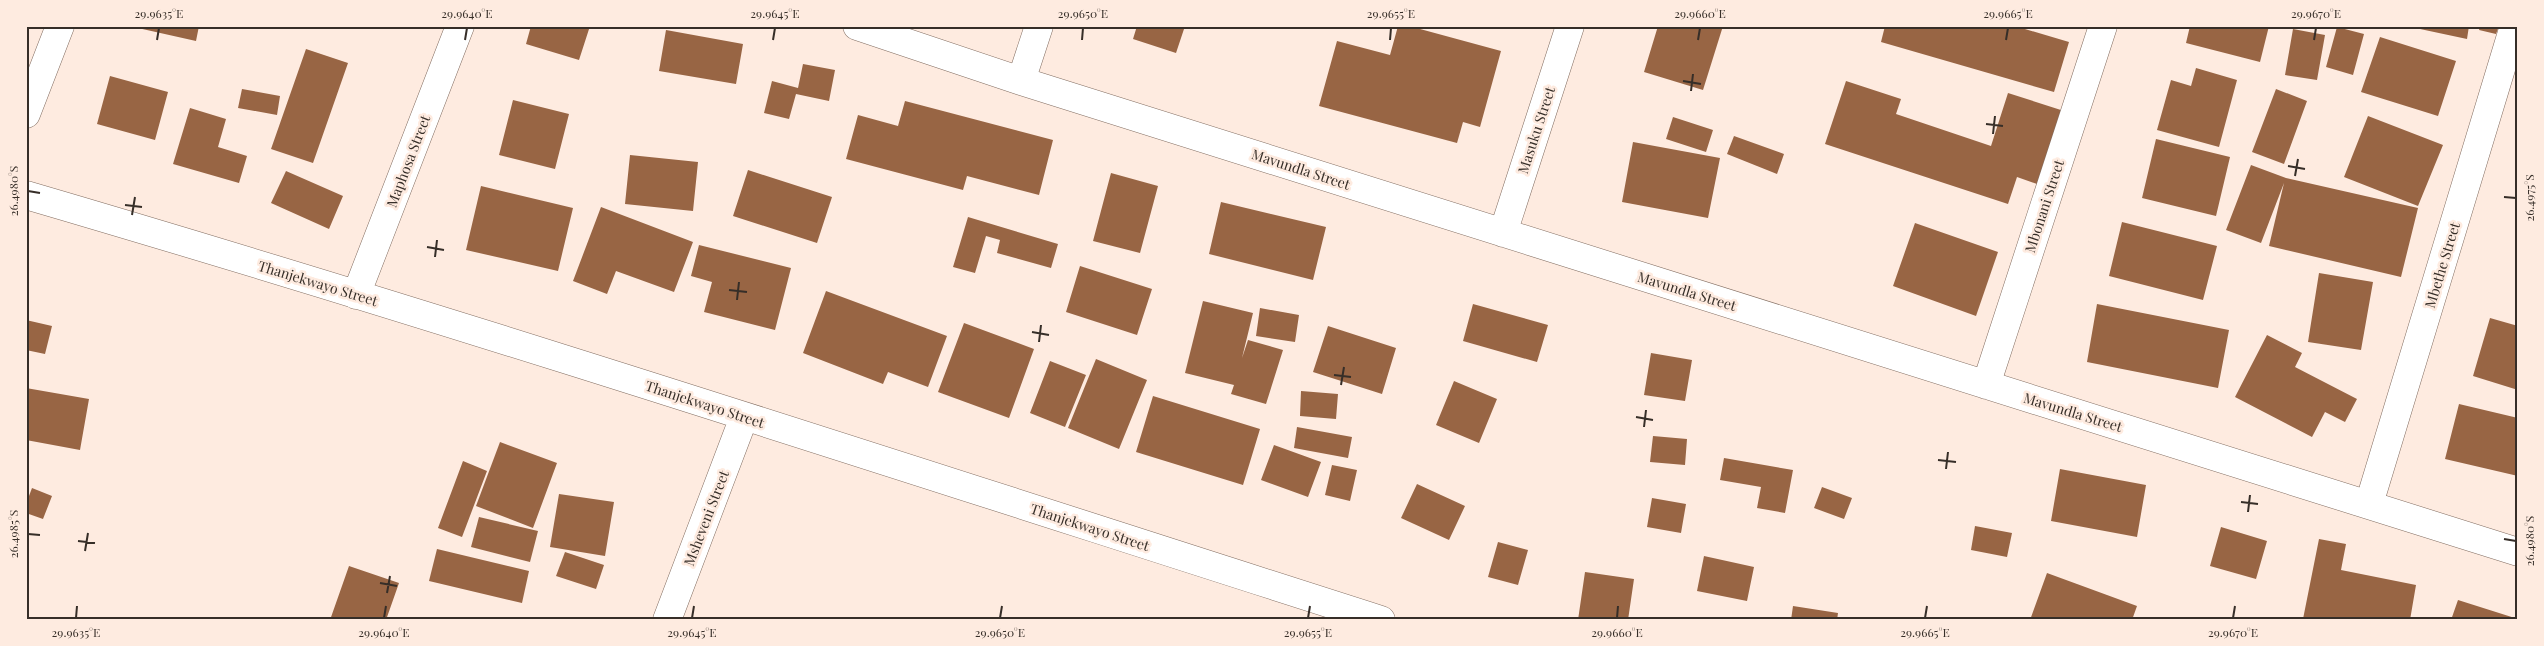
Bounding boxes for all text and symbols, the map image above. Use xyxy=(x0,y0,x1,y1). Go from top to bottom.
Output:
text: 29.9635°E xyxy=(135,5,183,21)
text: 29.9640°E xyxy=(441,5,493,21)
text: 29.9645°E xyxy=(750,5,800,21)
text: 29.9650°E xyxy=(1058,5,1108,21)
text: 29.9655°E xyxy=(1367,5,1415,21)
text: 29.9660°E xyxy=(1674,5,1726,21)
text: 29.9665°E xyxy=(1983,5,2033,21)
text: 29.9670°E xyxy=(2291,5,2341,21)
street label: Masuku Street xyxy=(1513,83,1559,176)
street label: Maphosa Street xyxy=(382,111,435,210)
street label: Mavundla Street xyxy=(1249,144,1354,194)
street label: Mbonani Street xyxy=(2020,156,2068,255)
text: 26.4980°S xyxy=(5,166,21,216)
text: 26.4975°S xyxy=(2521,174,2537,222)
street label: Mbethe Street xyxy=(2420,219,2464,310)
street label: Thanjekwayo Street xyxy=(256,256,381,311)
street label: Mavundla Street xyxy=(1635,267,1740,315)
street label: Thanjekwayo Street xyxy=(643,376,768,433)
street label: Mavundla Street xyxy=(2021,388,2126,436)
street label: Msheveni Street xyxy=(679,466,733,569)
street label: Thanjekwayo Street xyxy=(1028,499,1153,556)
text: 26.4985°S xyxy=(5,510,21,558)
text: 26.4980°S xyxy=(2521,516,2537,566)
text: 29.9635°E xyxy=(52,624,100,640)
text: 29.9640°E xyxy=(358,624,410,640)
text: 29.9645°E xyxy=(667,624,717,640)
text: 29.9650°E xyxy=(975,624,1025,640)
text: 29.9655°E xyxy=(1284,624,1332,640)
text: 29.9660°E xyxy=(1591,624,1643,640)
text: 29.9665°E xyxy=(1900,624,1950,640)
text: 29.9670°E xyxy=(2208,624,2258,640)

